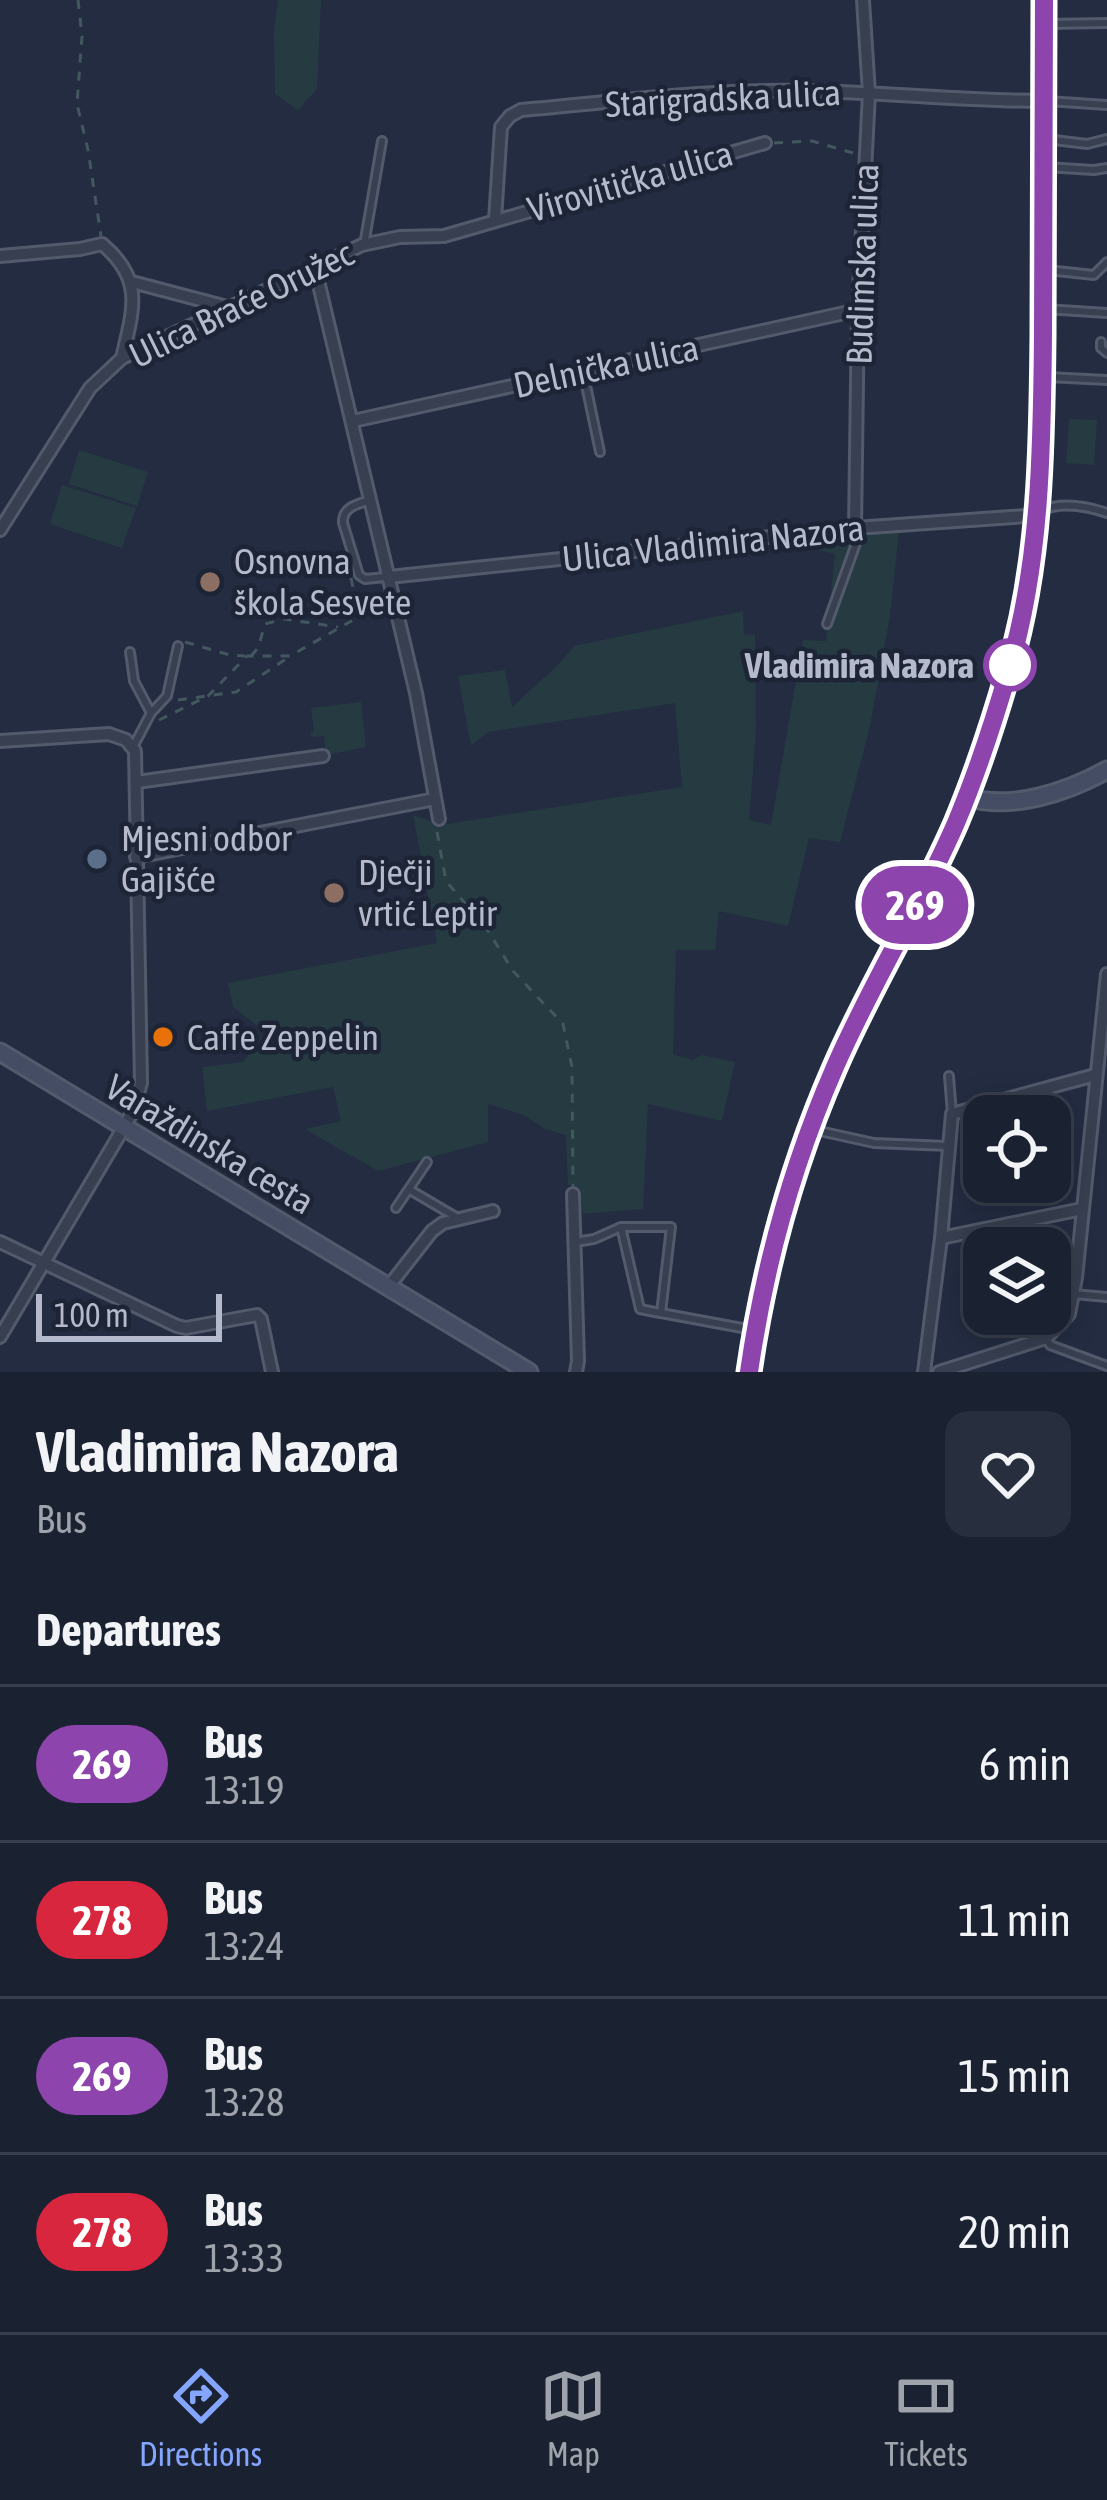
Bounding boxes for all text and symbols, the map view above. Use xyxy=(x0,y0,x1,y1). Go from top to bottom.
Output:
street label: Starigradska ulica xyxy=(604,71,842,125)
street label: Virovitička ulica xyxy=(523,132,737,230)
street label: Budimska ulica xyxy=(838,163,886,365)
street label: Ulica Braće Oružec xyxy=(122,231,360,376)
street label: Delnička ulica xyxy=(510,326,702,406)
street label: Ulica Vladimira Nazora xyxy=(560,506,866,580)
place label: Osnovna škola Sesvete xyxy=(234,540,411,623)
marker: Osnovna škola Sesvete xyxy=(197,569,223,595)
marker: Vladimira Nazora xyxy=(985,640,1035,690)
place label: Vladimira Nazora xyxy=(744,644,974,686)
place label: Mjesni odbor Gajišće xyxy=(121,817,293,900)
marker: Mjesni odbor Gajišće xyxy=(84,846,110,872)
place label: Dječji vrtić Leptir xyxy=(358,851,498,934)
line badge: 269 xyxy=(846,866,984,944)
marker: Dječji vrtić Leptir xyxy=(321,880,347,906)
text: 269 xyxy=(885,881,945,929)
place label: Caffe Zeppelin xyxy=(187,1016,379,1058)
marker: Caffe Zeppelin xyxy=(150,1024,176,1050)
street label: Varaždinska cesta xyxy=(98,1065,322,1223)
map controls xyxy=(963,1095,1071,1335)
button: locate xyxy=(963,1095,1071,1203)
button: layers xyxy=(963,1227,1071,1335)
scale bar xyxy=(36,1288,222,1341)
text: 100 m xyxy=(54,1296,129,1334)
button: heart xyxy=(945,1411,1071,1537)
text: Vladimira Nazora xyxy=(36,1419,399,1484)
text: Bus xyxy=(36,1497,87,1541)
text: Departures xyxy=(36,1604,221,1656)
text: Bus xyxy=(204,1716,263,1768)
text: 6 min xyxy=(979,1738,1071,1790)
text: 269 xyxy=(72,1740,132,1788)
text: 13:19 xyxy=(204,1768,284,1812)
text: Bus xyxy=(204,1872,263,1924)
text: 11 min xyxy=(958,1894,1071,1946)
text: 278 xyxy=(72,1896,132,1944)
text: 13:24 xyxy=(204,1924,284,1968)
text: Bus xyxy=(204,2028,263,2080)
text: 15 min xyxy=(958,2050,1071,2102)
text: 269 xyxy=(72,2052,132,2100)
text: 13:28 xyxy=(204,2080,284,2124)
text: Bus xyxy=(204,2184,263,2236)
text: 20 min xyxy=(958,2206,1071,2258)
text: 278 xyxy=(72,2208,132,2256)
text: 13:33 xyxy=(204,2236,284,2280)
tab: Directions xyxy=(139,2363,262,2473)
tab: Map xyxy=(540,2363,606,2473)
tab: Tickets xyxy=(884,2363,968,2473)

